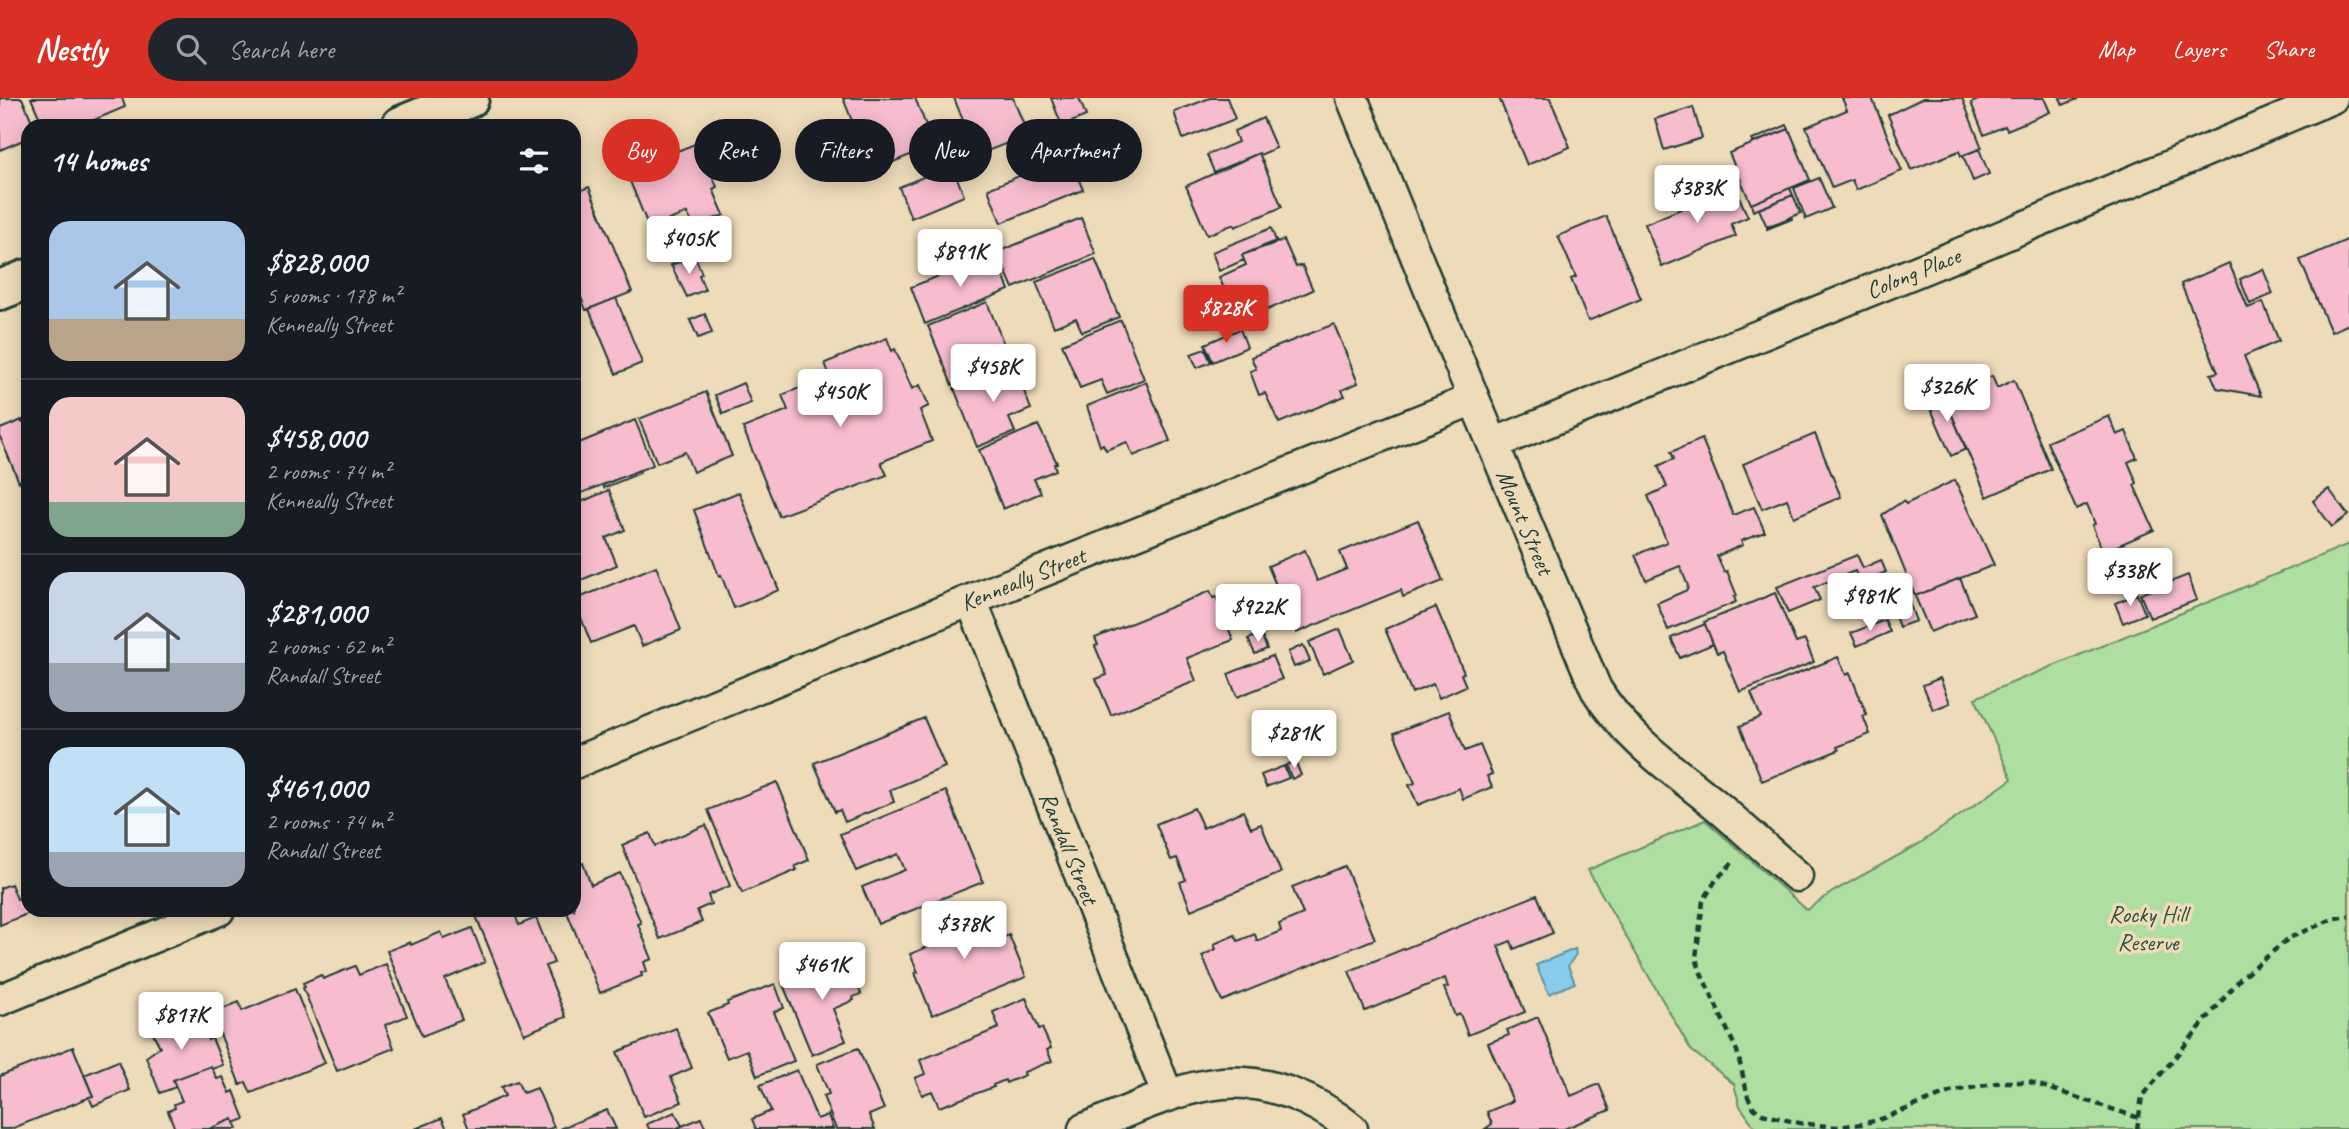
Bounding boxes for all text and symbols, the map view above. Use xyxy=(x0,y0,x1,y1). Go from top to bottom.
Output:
search box xyxy=(148,18,638,81)
text: Nestly xyxy=(35,28,106,70)
icon: search xyxy=(172,30,210,68)
text: Search here xyxy=(228,33,334,66)
text: Map xyxy=(2098,34,2135,64)
text: Layers xyxy=(2173,34,2226,64)
text: Share xyxy=(2264,34,2314,64)
chip: Buy xyxy=(602,119,680,182)
chip: Rent xyxy=(694,119,781,182)
chip: Filters xyxy=(795,119,895,182)
chip: New xyxy=(909,119,992,182)
chip: Apartment xyxy=(1006,119,1142,182)
text: 14 homes xyxy=(49,142,147,180)
icon: filters xyxy=(515,142,553,180)
pin: $383K xyxy=(1648,166,1746,225)
text: $383K xyxy=(1670,173,1724,202)
pin: $405K xyxy=(640,216,738,276)
text: $405K xyxy=(663,224,715,253)
pin: $891K xyxy=(911,230,1009,289)
text: $891K xyxy=(934,237,986,266)
street label: Colong Place xyxy=(1862,240,1967,305)
text: $828,000 xyxy=(266,243,366,281)
icon: home xyxy=(105,249,189,333)
text: 5 rooms · 178 m² xyxy=(266,281,401,310)
pin: $828K xyxy=(1177,286,1275,345)
text: $828K xyxy=(1199,293,1253,322)
text: Kenneally Street xyxy=(266,310,392,339)
pin: $458K xyxy=(944,344,1042,404)
text: $458K xyxy=(967,352,1019,381)
pin: $326K xyxy=(1898,364,1996,424)
pin: $450K xyxy=(791,370,889,429)
text: $326K xyxy=(1920,372,1974,401)
text: $450K xyxy=(814,377,866,406)
text: $458,000 xyxy=(266,419,366,457)
icon: home xyxy=(105,425,189,509)
text: 2 rooms · 74 m² xyxy=(266,457,390,486)
street label: Mount Street xyxy=(1490,465,1561,581)
text: Kenneally Street xyxy=(266,486,392,515)
street label: Kenneally Street xyxy=(956,540,1092,618)
pin: $338K xyxy=(2081,548,2179,608)
text: $338K xyxy=(2103,556,2157,585)
pin: $981K xyxy=(1821,574,1919,633)
text: $981K xyxy=(1844,581,1896,610)
pin: $922K xyxy=(1209,584,1307,644)
text: $922K xyxy=(1232,592,1284,621)
text: $281,000 xyxy=(266,594,366,632)
icon: home xyxy=(105,600,189,684)
text: 2 rooms · 62 m² xyxy=(266,632,390,661)
text: Randall Street xyxy=(266,661,380,690)
pin: $281K xyxy=(1245,710,1343,770)
text: $281K xyxy=(1267,718,1321,747)
text: $461,000 xyxy=(266,769,367,807)
icon: home xyxy=(105,775,189,859)
street label: Randall Street xyxy=(1033,787,1106,911)
text: 2 rooms · 74 m² xyxy=(266,807,390,836)
text: Randall Street xyxy=(266,836,380,865)
park label: Rocky Hill Reserve xyxy=(2109,899,2191,957)
pin: $378K xyxy=(915,902,1013,961)
text: $378K xyxy=(938,909,991,938)
pin: $461K xyxy=(773,942,871,1002)
text: $461K xyxy=(795,950,849,979)
pin: $817K xyxy=(132,992,230,1052)
text: $817K xyxy=(155,1000,208,1029)

